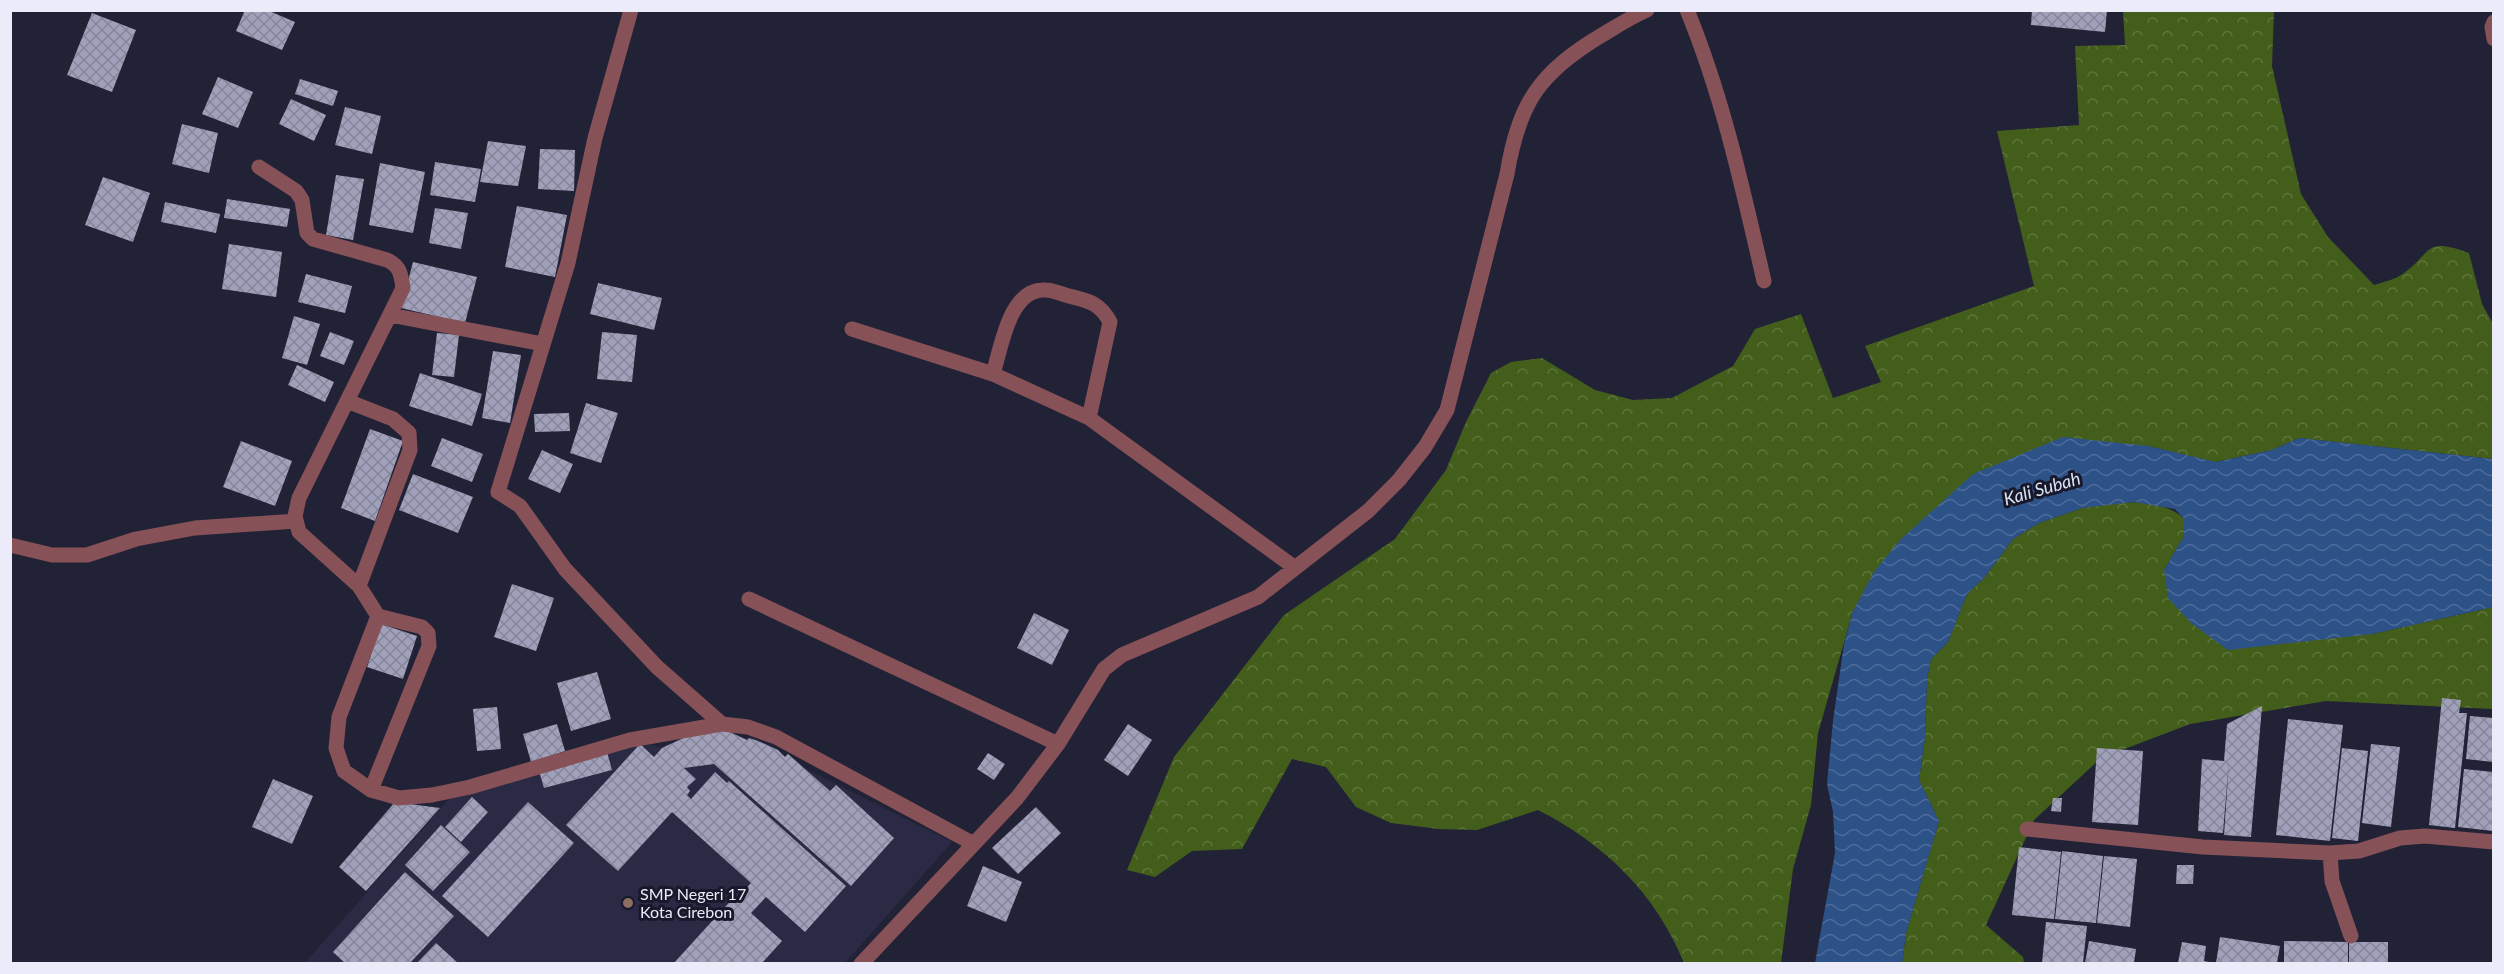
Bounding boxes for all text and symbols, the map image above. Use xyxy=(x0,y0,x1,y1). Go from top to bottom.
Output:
water label: Kali Subah xyxy=(2001,467,2083,510)
place label: SMP Negeri 17 Kota Cirebon xyxy=(640,884,746,921)
marker: SMP Negeri 17 Kota Cirebon xyxy=(621,896,635,910)

